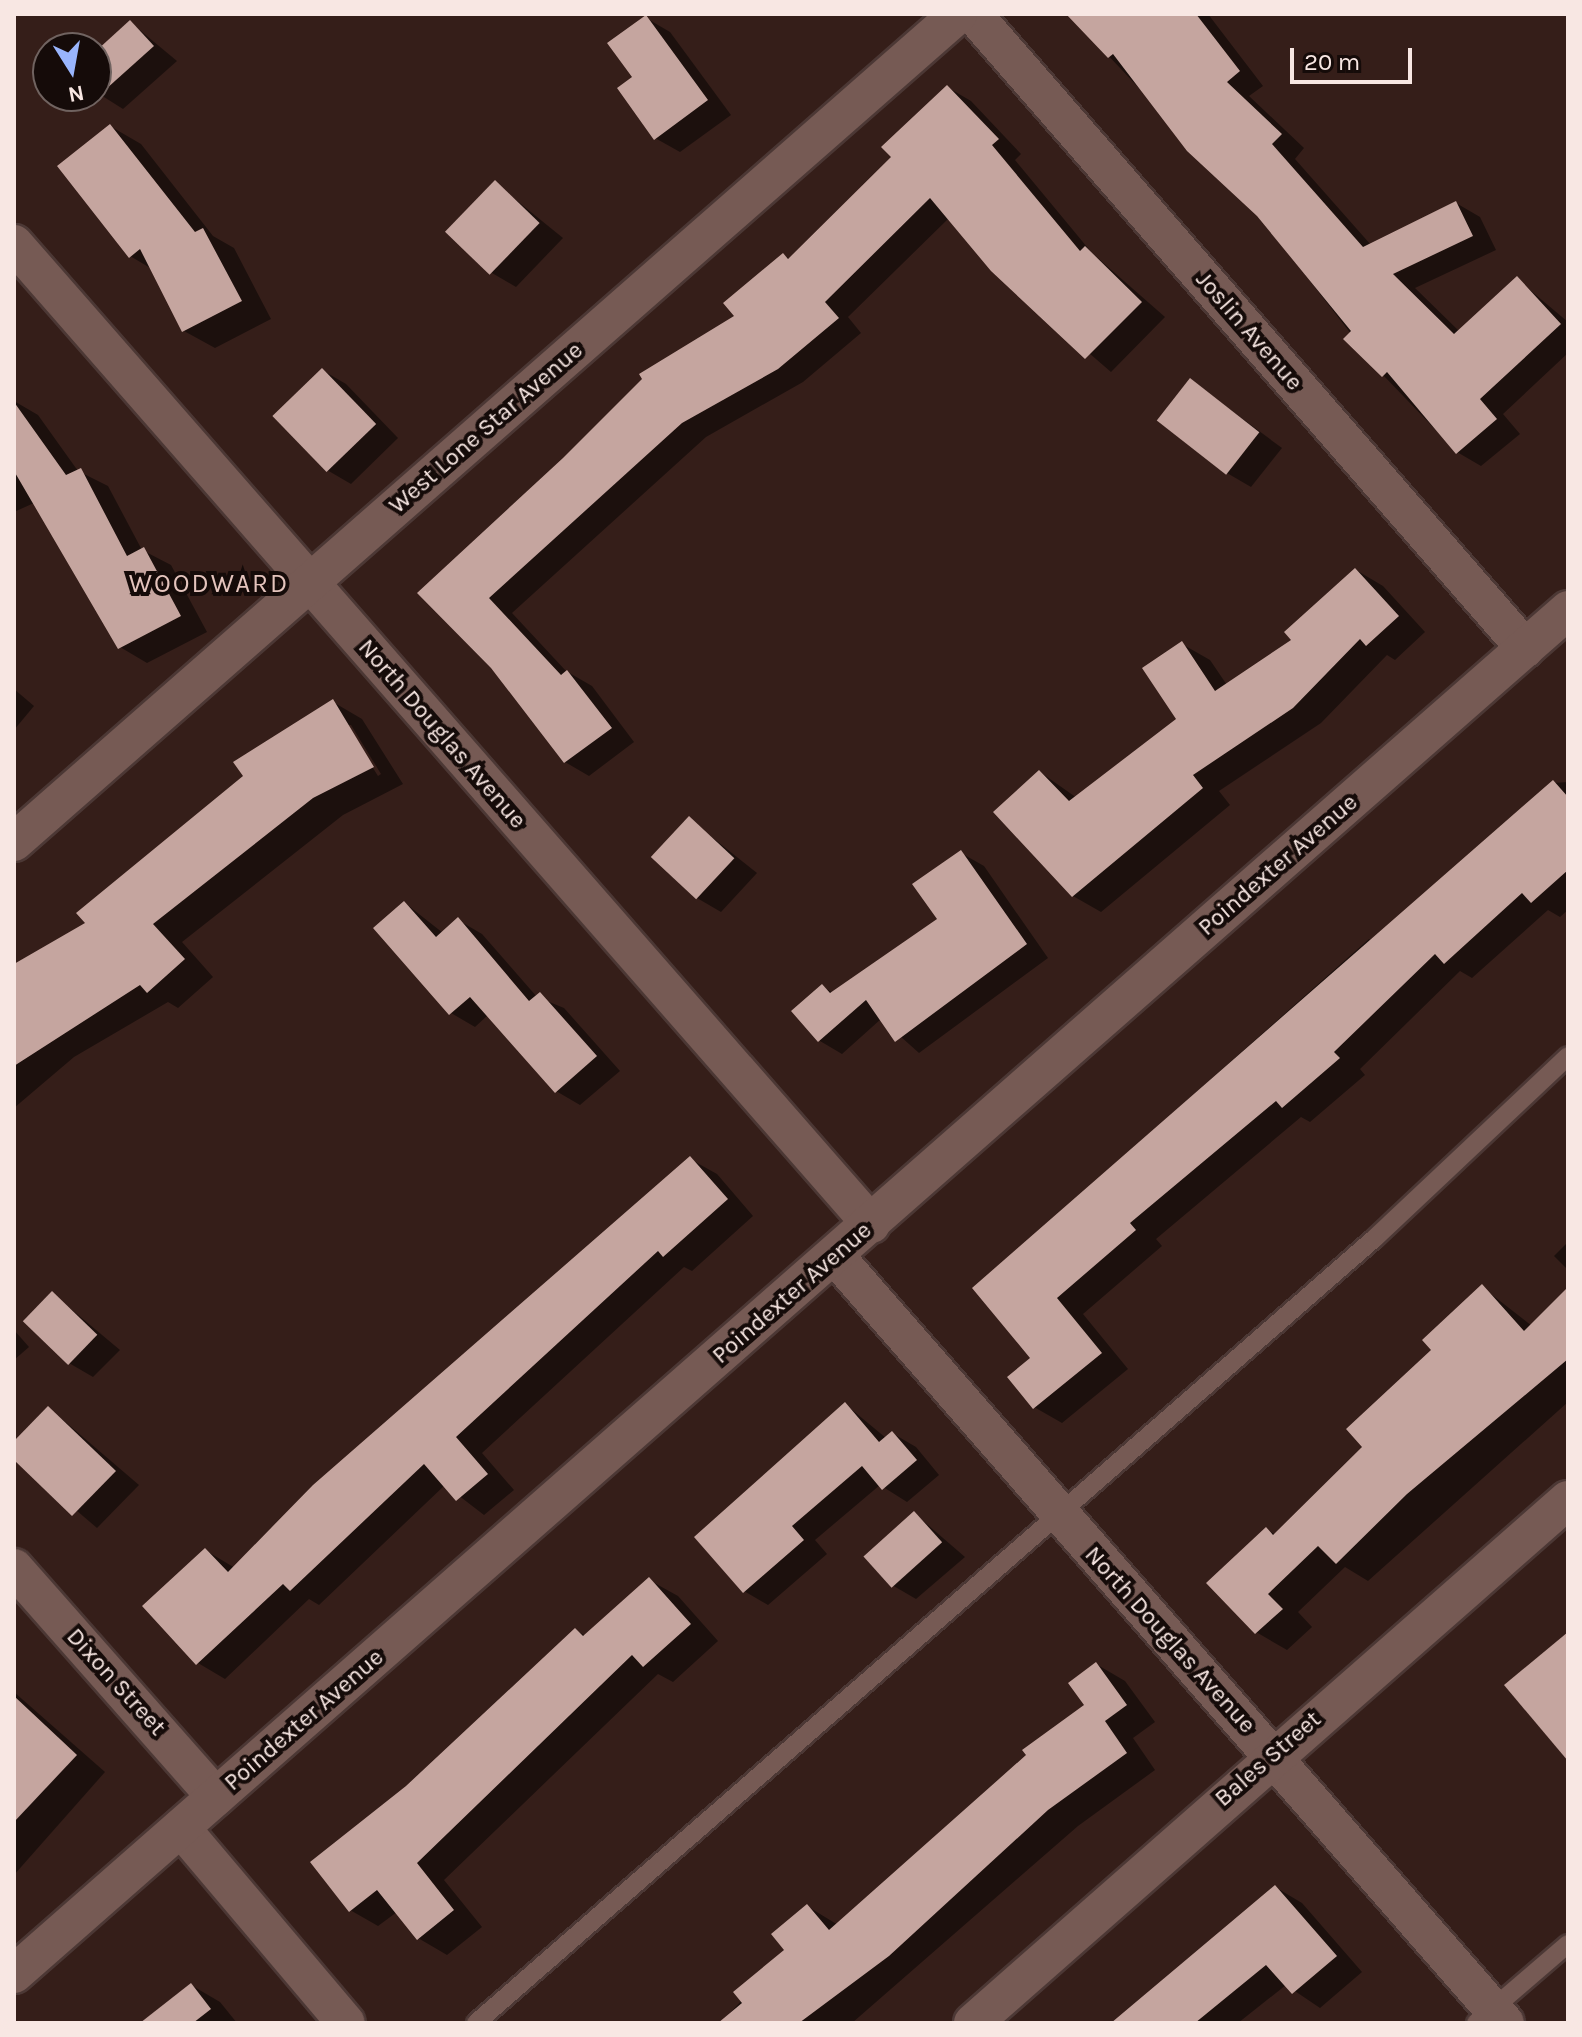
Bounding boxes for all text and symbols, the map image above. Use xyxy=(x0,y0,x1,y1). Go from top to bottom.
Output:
north arrow xyxy=(32,32,112,112)
scale bar xyxy=(1294,32,1416,82)
text: 20 m xyxy=(1304,48,1360,76)
text: N xyxy=(66,79,86,108)
street label: Joslin Avenue xyxy=(1189,266,1309,396)
street label: West Lone Star Avenue xyxy=(383,336,589,520)
district label: WOODWARD xyxy=(129,568,289,600)
street label: North Douglas Avenue xyxy=(352,633,532,835)
street label: Poindexter Avenue xyxy=(1192,788,1364,942)
street label: Poindexter Avenue xyxy=(706,1216,878,1370)
street label: North Douglas Avenue xyxy=(1078,1541,1262,1739)
street label: Dixon Street xyxy=(60,1622,172,1742)
street label: Poindexter Avenue xyxy=(218,1643,390,1797)
street label: Bales Street xyxy=(1209,1705,1327,1813)

